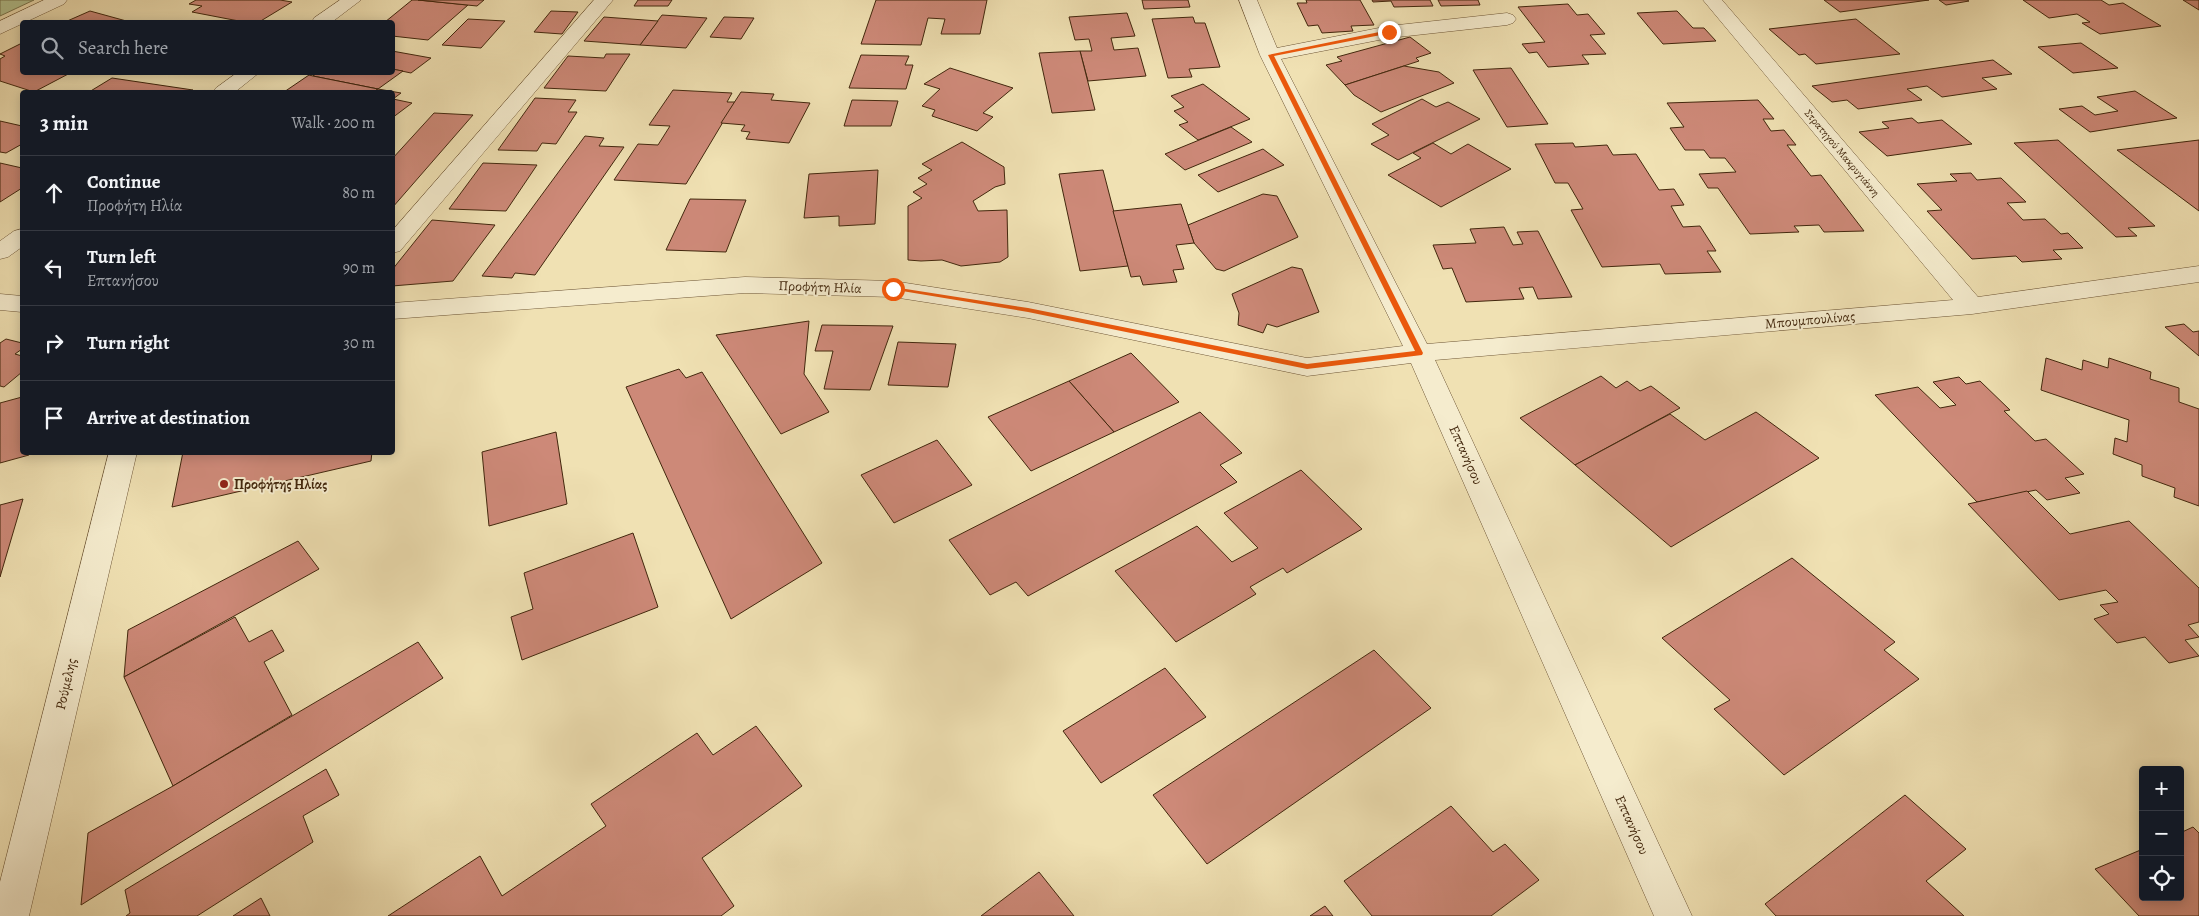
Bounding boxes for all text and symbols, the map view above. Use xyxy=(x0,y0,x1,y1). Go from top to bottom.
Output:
search box xyxy=(20,20,395,75)
route end xyxy=(1378,21,1401,44)
icon: search xyxy=(38,34,66,62)
text: Search here xyxy=(78,35,168,61)
street label: Στρατηγού Μακρυγιάννη xyxy=(1801,106,1883,200)
text: 3 min xyxy=(40,109,88,137)
text: Walk · 200 m xyxy=(291,112,375,134)
text: Continue xyxy=(87,169,161,195)
icon: ahead xyxy=(40,179,68,207)
text: 80 m xyxy=(342,182,375,204)
text: Προφήτη Ηλία xyxy=(87,195,182,217)
text: Turn left xyxy=(87,244,156,270)
icon: left xyxy=(40,254,68,282)
text: 90 m xyxy=(343,257,375,279)
text: Επτανήσου xyxy=(87,270,159,292)
street label: Προφήτη Ηλία xyxy=(778,276,862,298)
route start xyxy=(882,278,905,301)
street label: Μπουμπουλίνας xyxy=(1764,307,1856,333)
icon: right xyxy=(40,329,68,357)
text: Turn right xyxy=(87,330,169,356)
text: 30 m xyxy=(343,332,375,354)
icon: arrive xyxy=(40,404,68,432)
text: Arrive at destination xyxy=(87,405,250,431)
street label: Επτανήσου xyxy=(1445,422,1487,488)
place label: Προφήτης Ηλίας xyxy=(234,475,327,494)
marker: Προφήτης Ηλίας xyxy=(218,478,230,490)
street label: Ρούμελης xyxy=(51,656,81,712)
map controls xyxy=(2139,766,2184,901)
button: + xyxy=(2139,766,2184,811)
street label: Επτανήσου xyxy=(1611,792,1653,858)
button: − xyxy=(2139,811,2184,856)
button: locate xyxy=(2139,856,2184,901)

